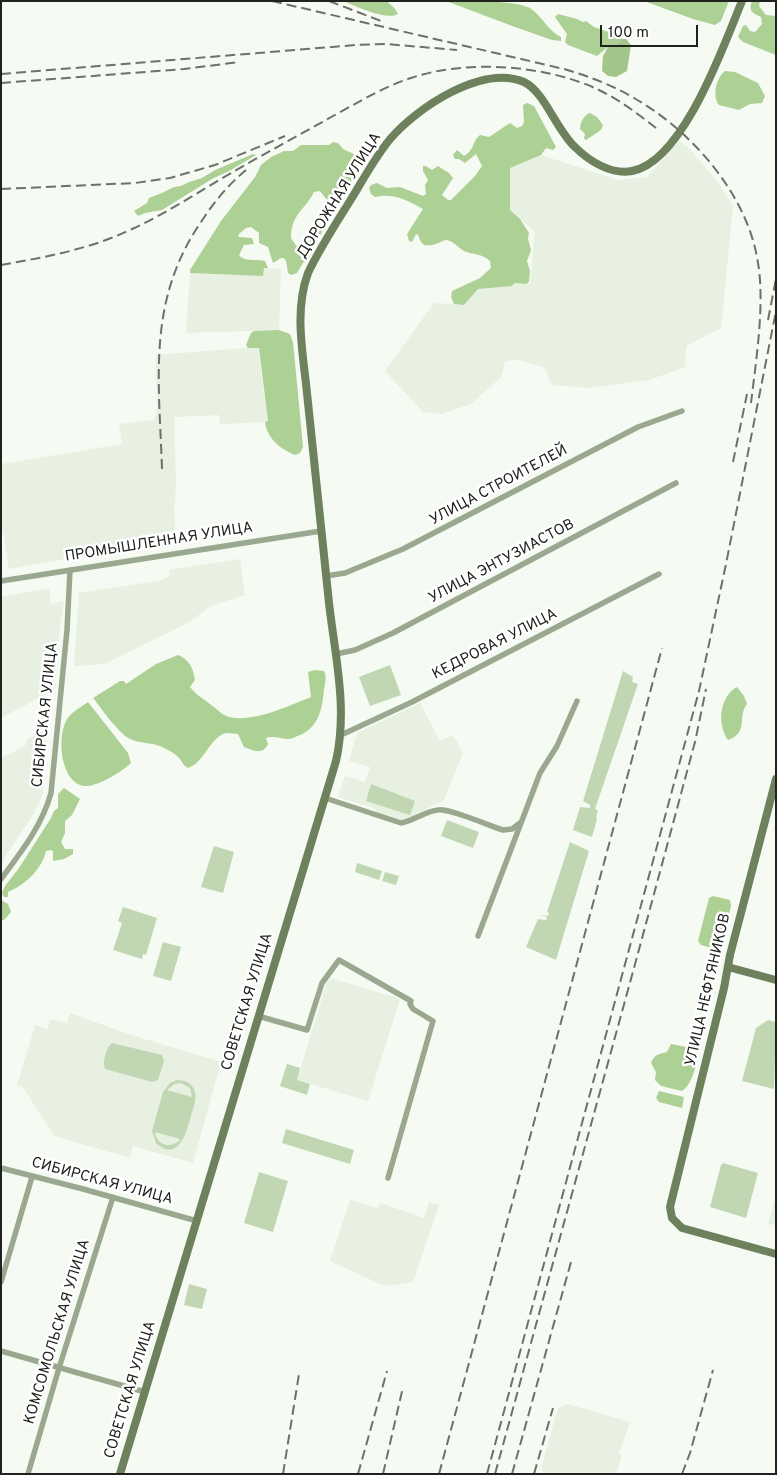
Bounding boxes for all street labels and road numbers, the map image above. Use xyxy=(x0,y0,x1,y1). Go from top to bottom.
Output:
street label: ДОРОЖНАЯ УЛИЦА xyxy=(294,130,386,262)
street label: УЛИЦА СТРОИТЕЛЕЙ xyxy=(427,442,571,530)
street label: УЛИЦА ЭНТУЗИАСТОВ xyxy=(426,516,578,608)
street label: ПРОМЫШЛЕННАЯ УЛИЦА xyxy=(64,519,254,567)
street label: КЕДРОВАЯ УЛИЦА xyxy=(429,606,561,684)
street label: СИБИРСКАЯ УЛИЦА xyxy=(29,642,63,788)
street label: УЛИЦА НЕФТЯНИКОВ xyxy=(683,912,735,1068)
street label: СОВЕТСКАЯ УЛИЦА xyxy=(218,931,278,1073)
street label: СИБИРСКАЯ УЛИЦА xyxy=(29,1154,175,1210)
street label: КОМСОМОЛЬСКАЯ УЛИЦА xyxy=(21,1237,95,1427)
street label: СОВЕТСКАЯ УЛИЦА xyxy=(101,1319,161,1461)

